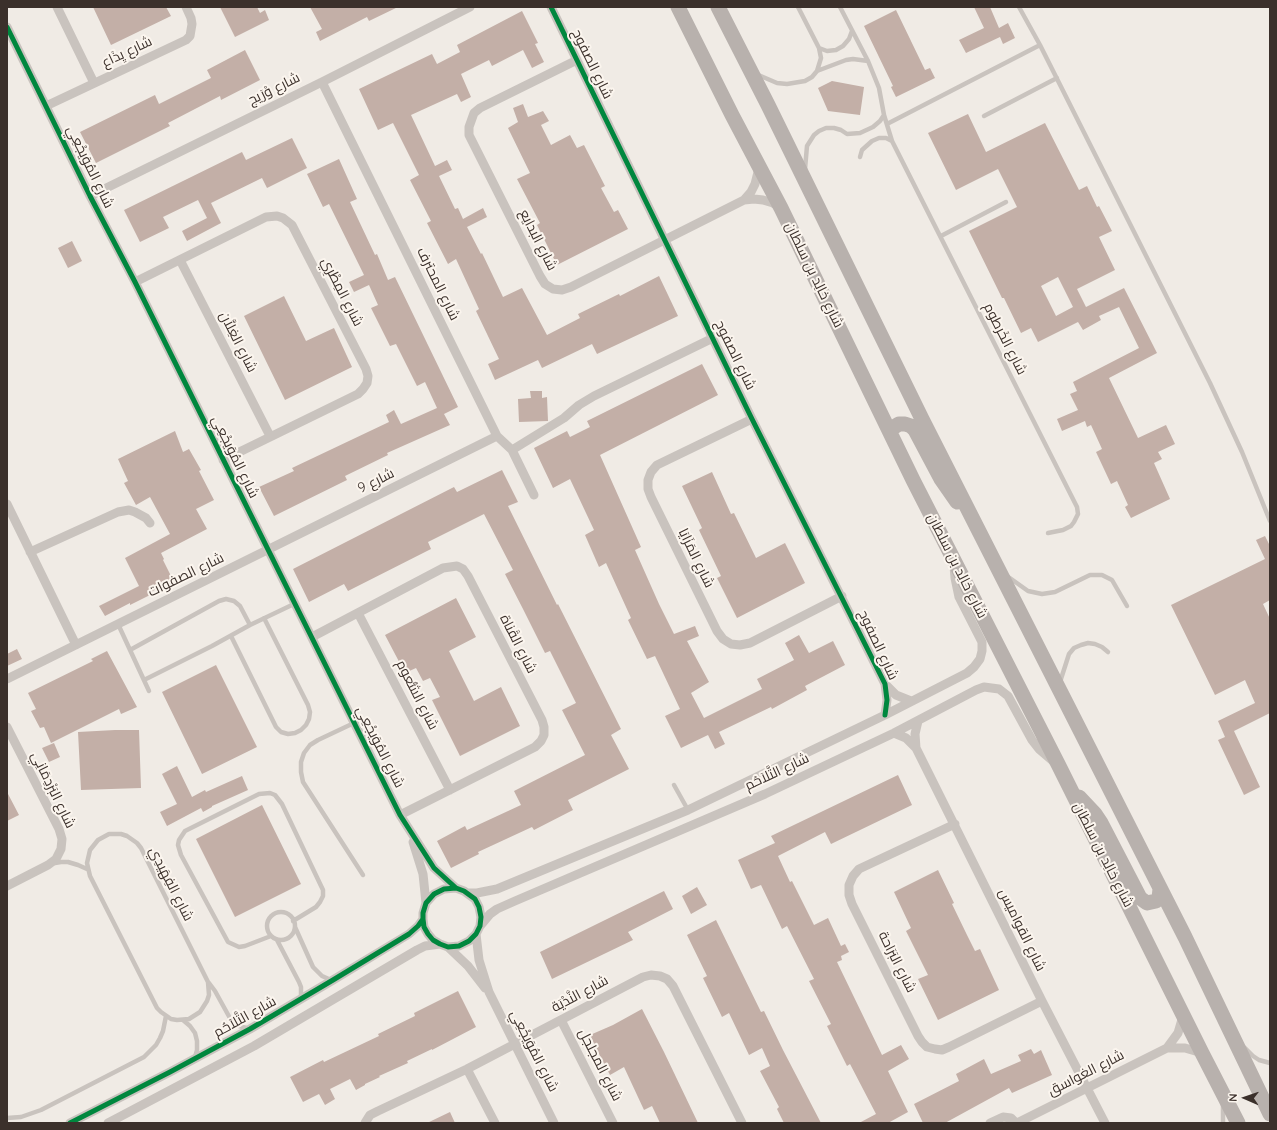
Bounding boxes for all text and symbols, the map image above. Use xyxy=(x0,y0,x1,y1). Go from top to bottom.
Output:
street label: شارع الصفوح xyxy=(568,26,616,102)
street label: شارع يِذَاع xyxy=(99,33,155,71)
street label: شارع وْرَيج xyxy=(245,69,303,109)
street label: شارع المُوَيجْعِي xyxy=(63,123,117,211)
street label: شارع البدايع xyxy=(515,207,561,273)
street label: شارع خالِد بن سلطان xyxy=(781,220,847,330)
street label: شارع المحترف xyxy=(413,245,463,323)
street label: شارع المِطْرِي xyxy=(317,255,367,329)
street label: شارع الخَرطوم xyxy=(980,300,1030,378)
street label: شارع الغِلاَّن xyxy=(215,309,261,375)
street label: شارع الصفوح xyxy=(711,317,759,393)
street label: شارع المُوَيجْعِي xyxy=(208,413,262,501)
street label: شارع 9 xyxy=(355,465,397,497)
street label: شارع خالِد بن سلطان xyxy=(923,511,991,621)
street label: شارع المَزَايَا xyxy=(674,526,718,590)
street label: شارع الصفوات xyxy=(145,549,227,601)
street label: شارع الصفوح xyxy=(854,607,902,683)
street label: شارع القَناة xyxy=(496,612,540,676)
street label: شارع الشُّعوم xyxy=(392,657,442,733)
street label: شارع المُوَيجْعِي xyxy=(352,703,408,791)
street label: شارع البَرْدِمَانِي xyxy=(27,749,79,831)
street label: شارع التَّلاَحُم xyxy=(742,750,812,794)
street label: شارع خالِد بن سلطان xyxy=(1069,800,1137,910)
street label: شارع الفِهَيدِي xyxy=(145,844,197,924)
street label: شارع القواميس xyxy=(995,886,1049,974)
street label: شارع البَرَاحة xyxy=(874,929,920,995)
street label: شارع النَّدْيَة xyxy=(549,972,611,1016)
street label: شارع التَّلاَحُم xyxy=(211,993,279,1041)
street label: شارع المُوَيجْعِي xyxy=(506,1007,562,1095)
street label: شارع المجلجل xyxy=(575,1026,625,1104)
street label: شارع الغواسق xyxy=(1045,1047,1127,1099)
north arrow xyxy=(1225,1078,1265,1118)
text: N xyxy=(1226,1093,1240,1102)

